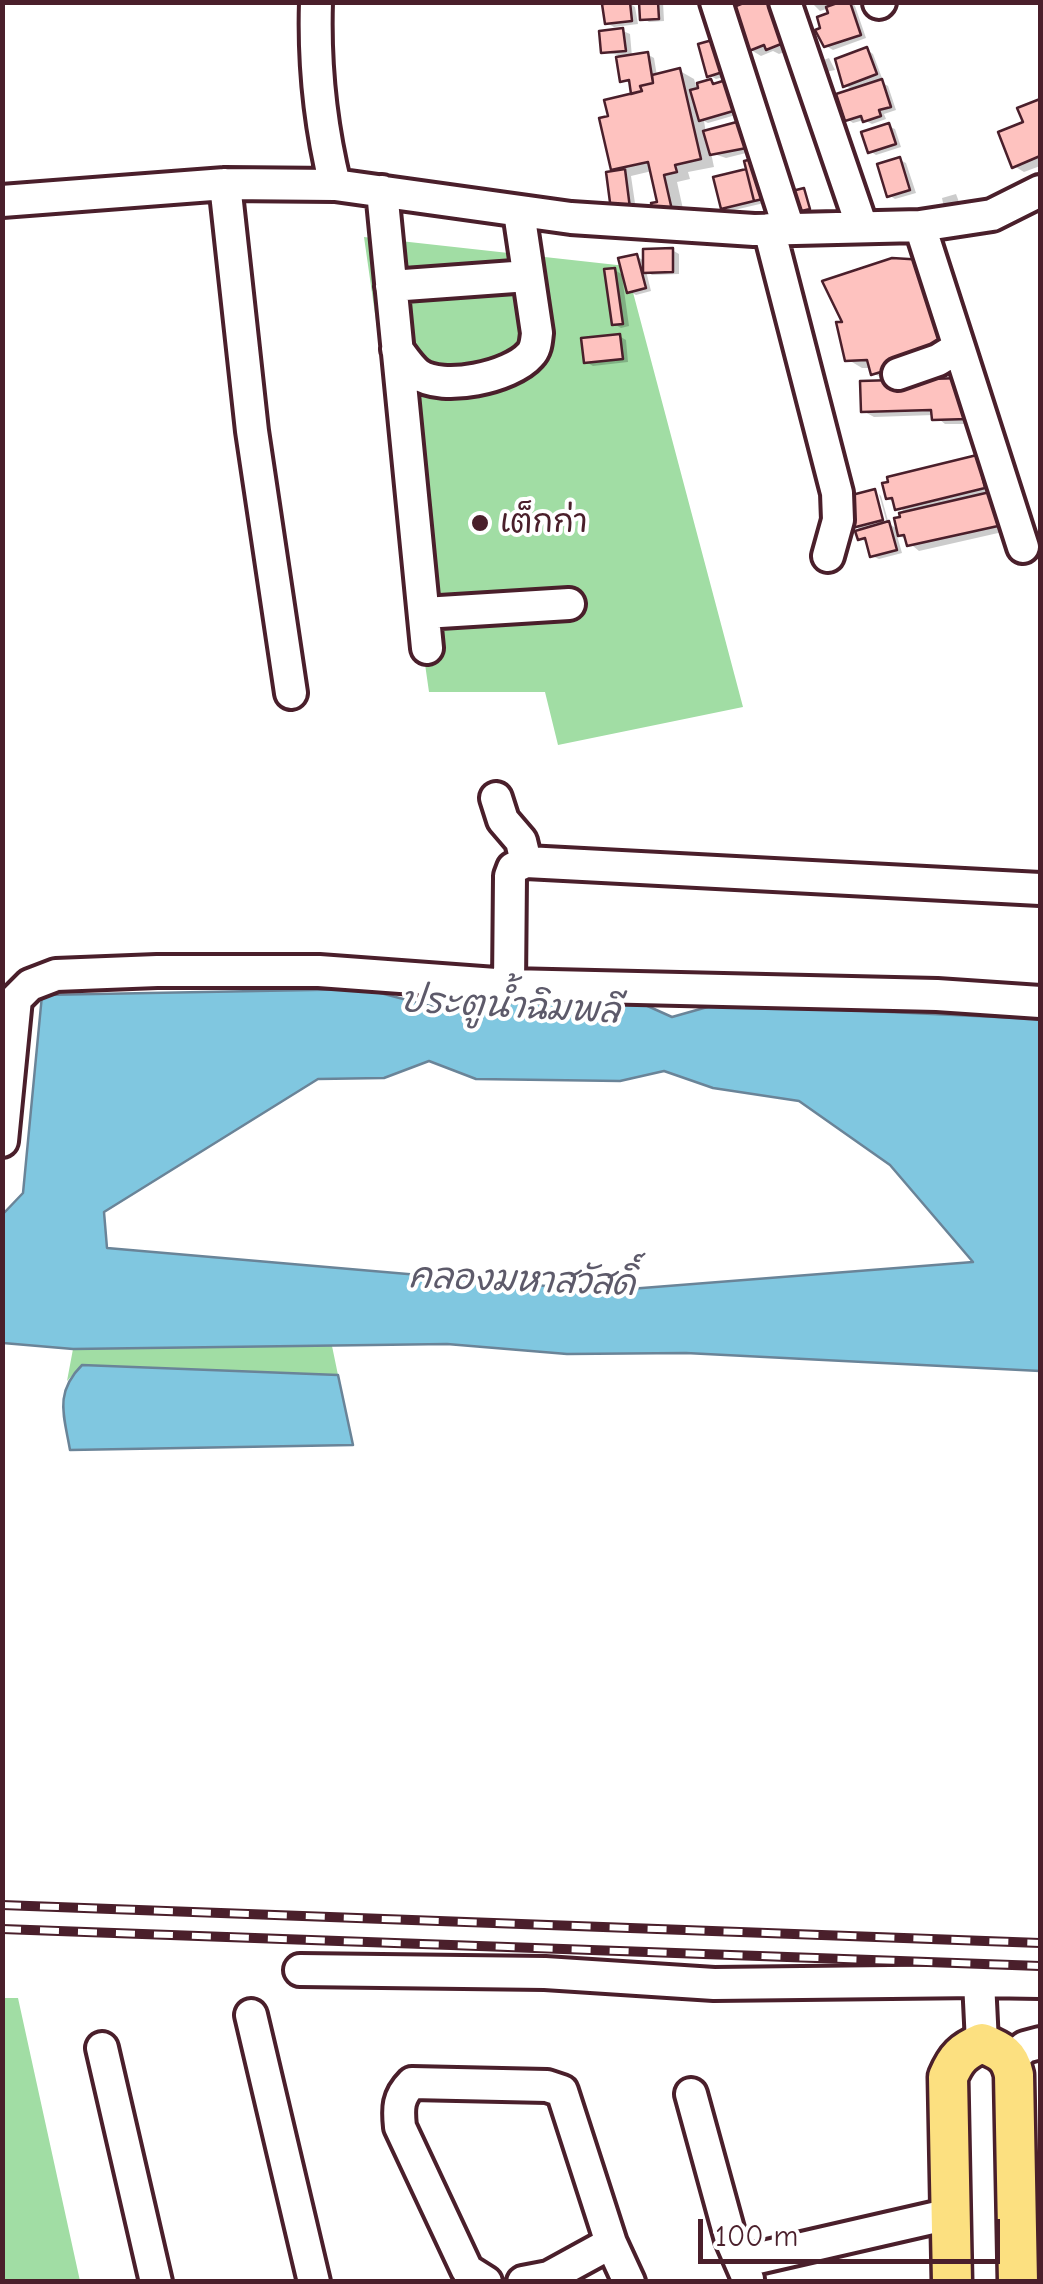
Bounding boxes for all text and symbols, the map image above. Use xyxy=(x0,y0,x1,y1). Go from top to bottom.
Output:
place label: เต็กก่า xyxy=(500,504,588,542)
marker: เต็กก่า xyxy=(469,512,491,534)
water label: ประตูน้ำฉิมพลี xyxy=(399,980,621,1034)
water label: คลองมหาสวัสดิ์ xyxy=(408,1256,636,1306)
scale bar xyxy=(703,2199,1006,2261)
text: 100 m xyxy=(715,2219,798,2254)

